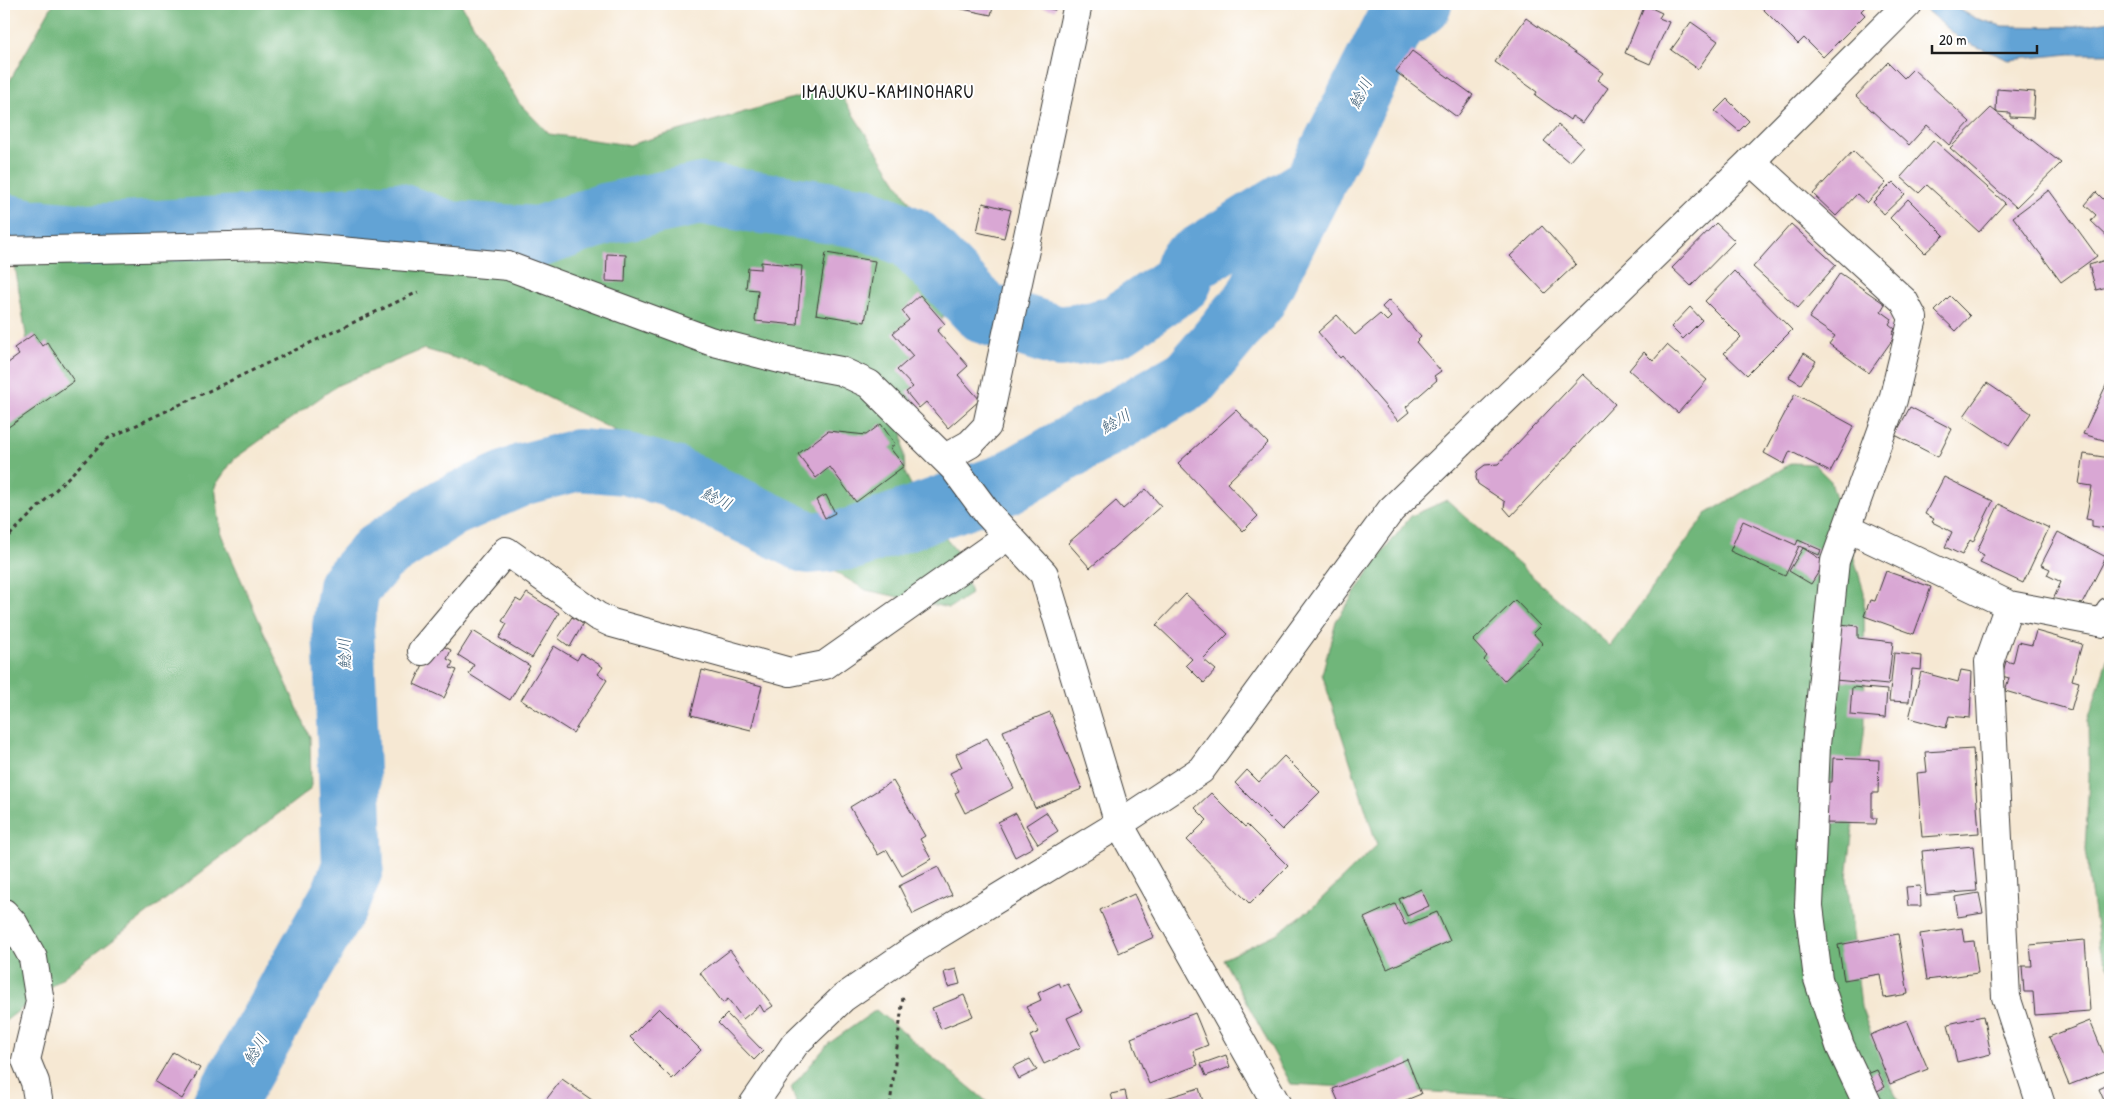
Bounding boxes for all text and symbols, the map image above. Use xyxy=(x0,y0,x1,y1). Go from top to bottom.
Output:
scale bar xyxy=(1932,22,2036,54)
text: 20 m xyxy=(1939,29,1966,50)
water label: 鯰川 xyxy=(1343,74,1377,112)
district label: IMAJUKU-KAMINOHARU xyxy=(802,79,974,104)
water label: 鯰川 xyxy=(1096,403,1134,439)
water label: 鯰川 xyxy=(698,481,736,515)
water label: 鯰川 xyxy=(332,638,356,670)
water label: 鯰川 xyxy=(237,1030,273,1068)

